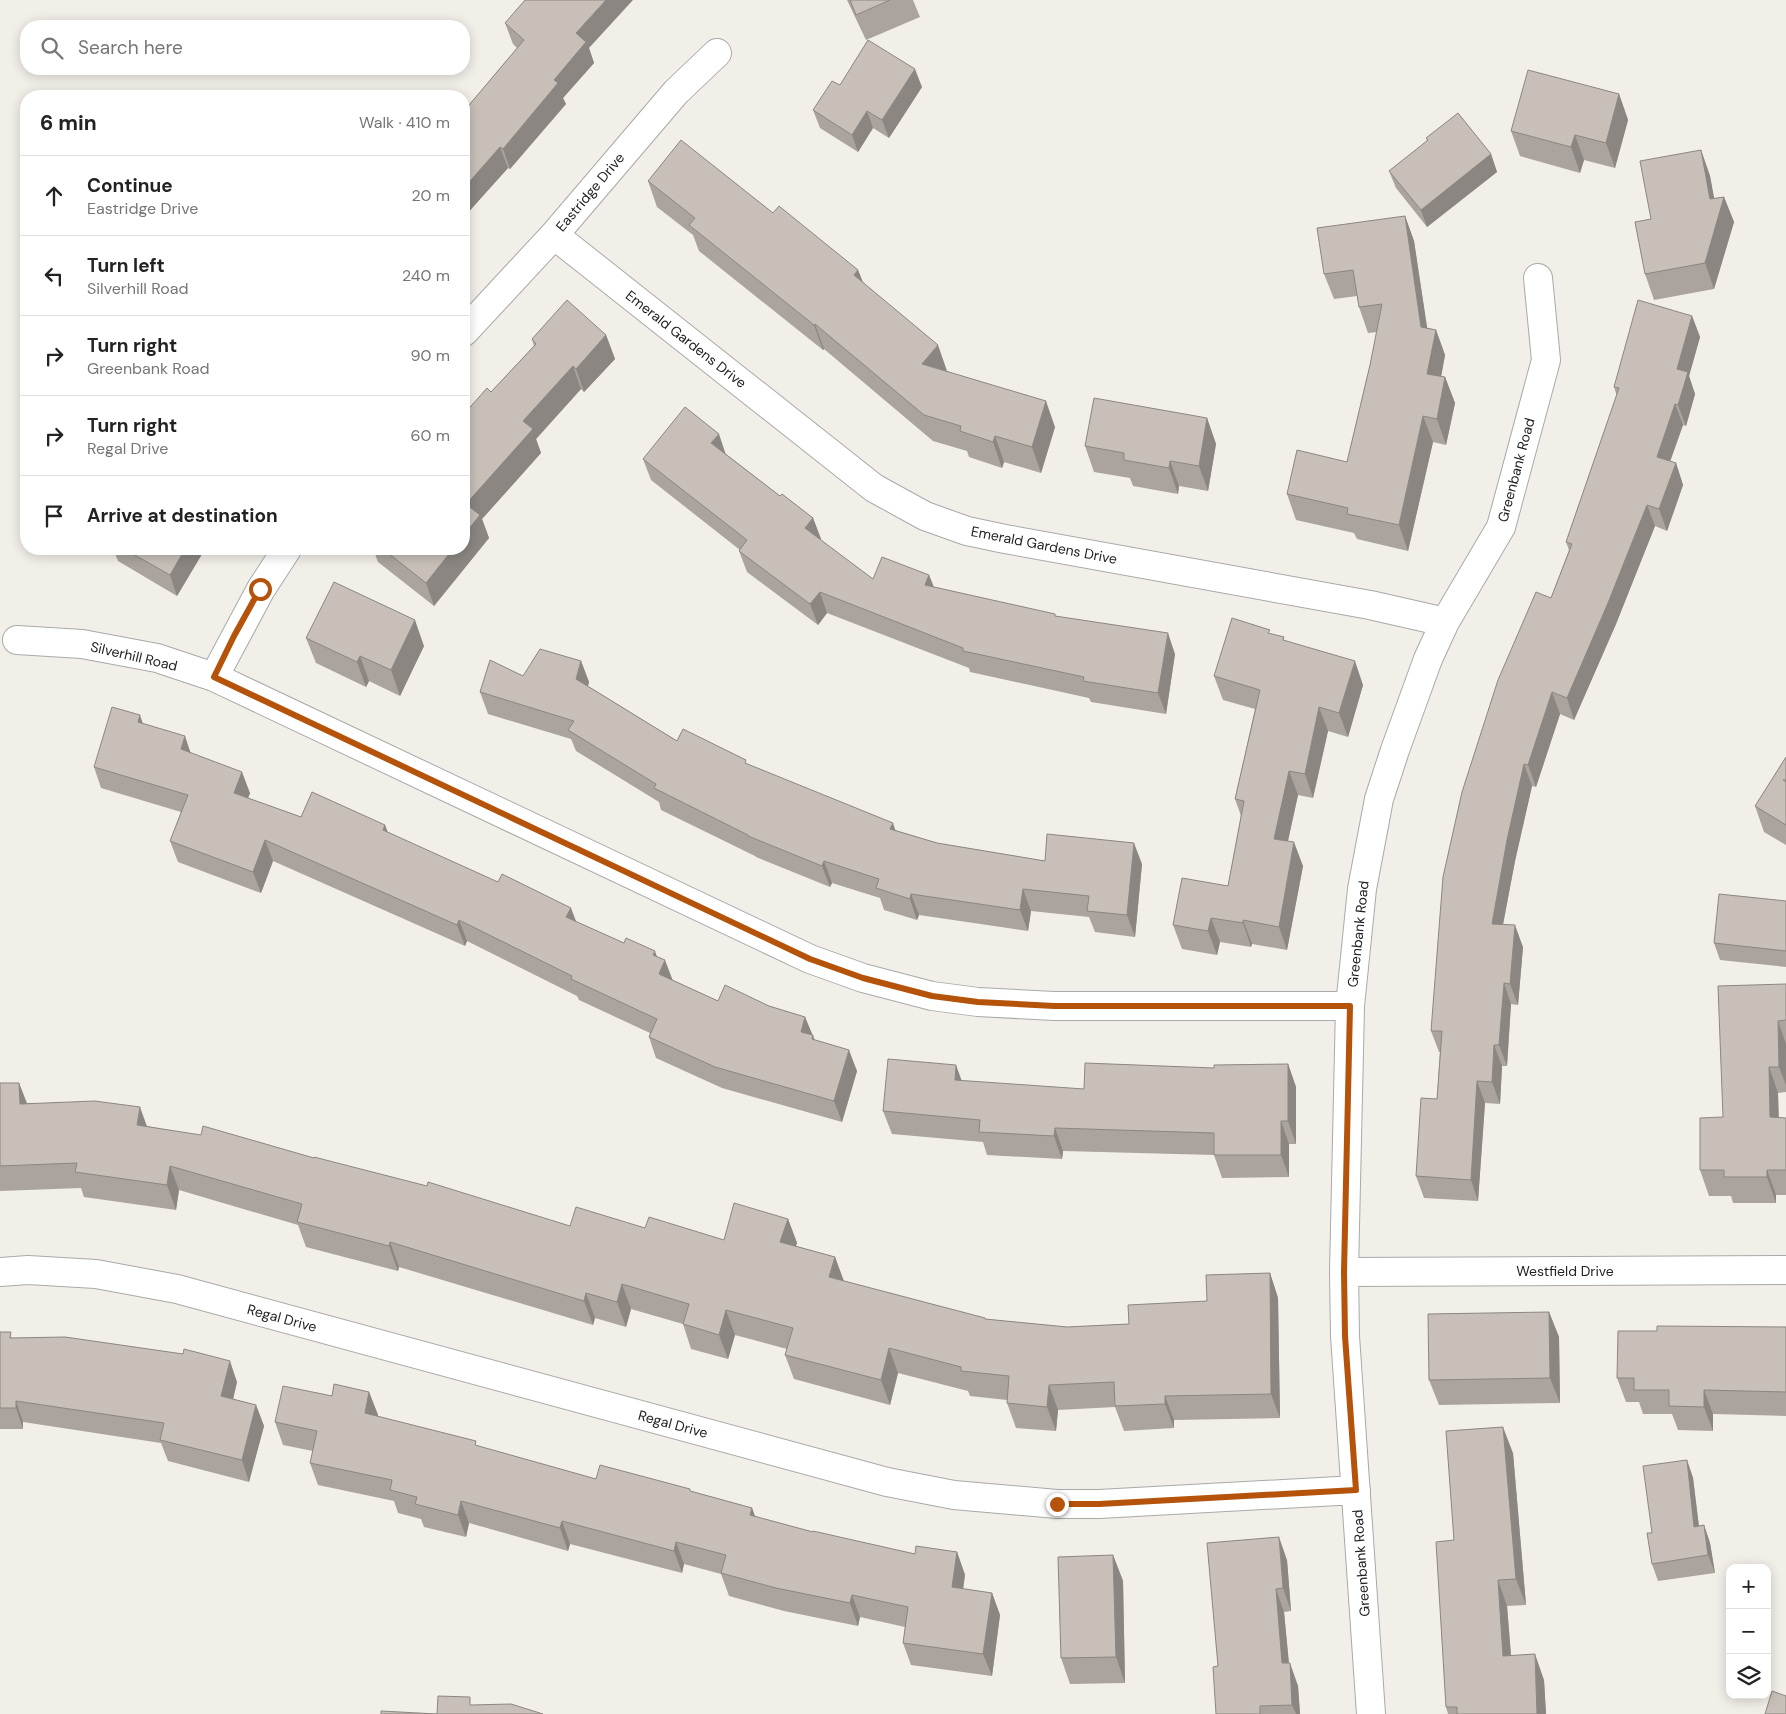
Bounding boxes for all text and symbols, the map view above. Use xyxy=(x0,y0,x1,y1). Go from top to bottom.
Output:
search box xyxy=(20,20,470,75)
icon: search xyxy=(38,34,66,62)
text: Search here xyxy=(78,35,183,60)
text: 6 min xyxy=(40,109,97,137)
text: Walk · 410 m xyxy=(359,112,450,133)
street label: Eastridge Drive xyxy=(552,149,628,235)
text: Continue xyxy=(87,173,173,198)
icon: ahead xyxy=(40,182,68,210)
text: 20 m xyxy=(411,185,450,206)
text: Eastridge Drive xyxy=(87,198,198,219)
text: Turn left xyxy=(87,253,165,278)
icon: left xyxy=(40,262,68,290)
text: 240 m xyxy=(402,265,450,286)
text: Silverhill Road xyxy=(87,278,188,299)
street label: Emerald Gardens Drive xyxy=(622,286,750,392)
text: Turn right xyxy=(87,333,177,358)
icon: right xyxy=(40,342,68,370)
text: 90 m xyxy=(410,345,450,366)
text: Greenbank Road xyxy=(87,358,210,379)
text: Turn right xyxy=(87,413,177,438)
street label: Greenbank Road xyxy=(1493,416,1539,524)
icon: right xyxy=(40,422,68,450)
text: 60 m xyxy=(410,425,450,446)
text: Regal Drive xyxy=(87,438,168,459)
icon: arrive xyxy=(40,502,68,530)
text: Arrive at destination xyxy=(87,503,278,528)
street label: Emerald Gardens Drive xyxy=(969,522,1119,568)
route start xyxy=(249,578,272,601)
street label: Silverhill Road xyxy=(89,637,179,675)
street label: Greenbank Road xyxy=(1343,880,1373,988)
street label: Westfield Drive xyxy=(1516,1262,1614,1280)
street label: Regal Drive xyxy=(245,1300,319,1336)
street label: Regal Drive xyxy=(636,1406,710,1442)
route end xyxy=(1046,1493,1069,1516)
street label: Greenbank Road xyxy=(1348,1509,1374,1617)
map controls xyxy=(1726,1564,1771,1699)
button: + xyxy=(1726,1564,1771,1609)
button: − xyxy=(1726,1609,1771,1654)
button: layers xyxy=(1726,1654,1771,1699)

